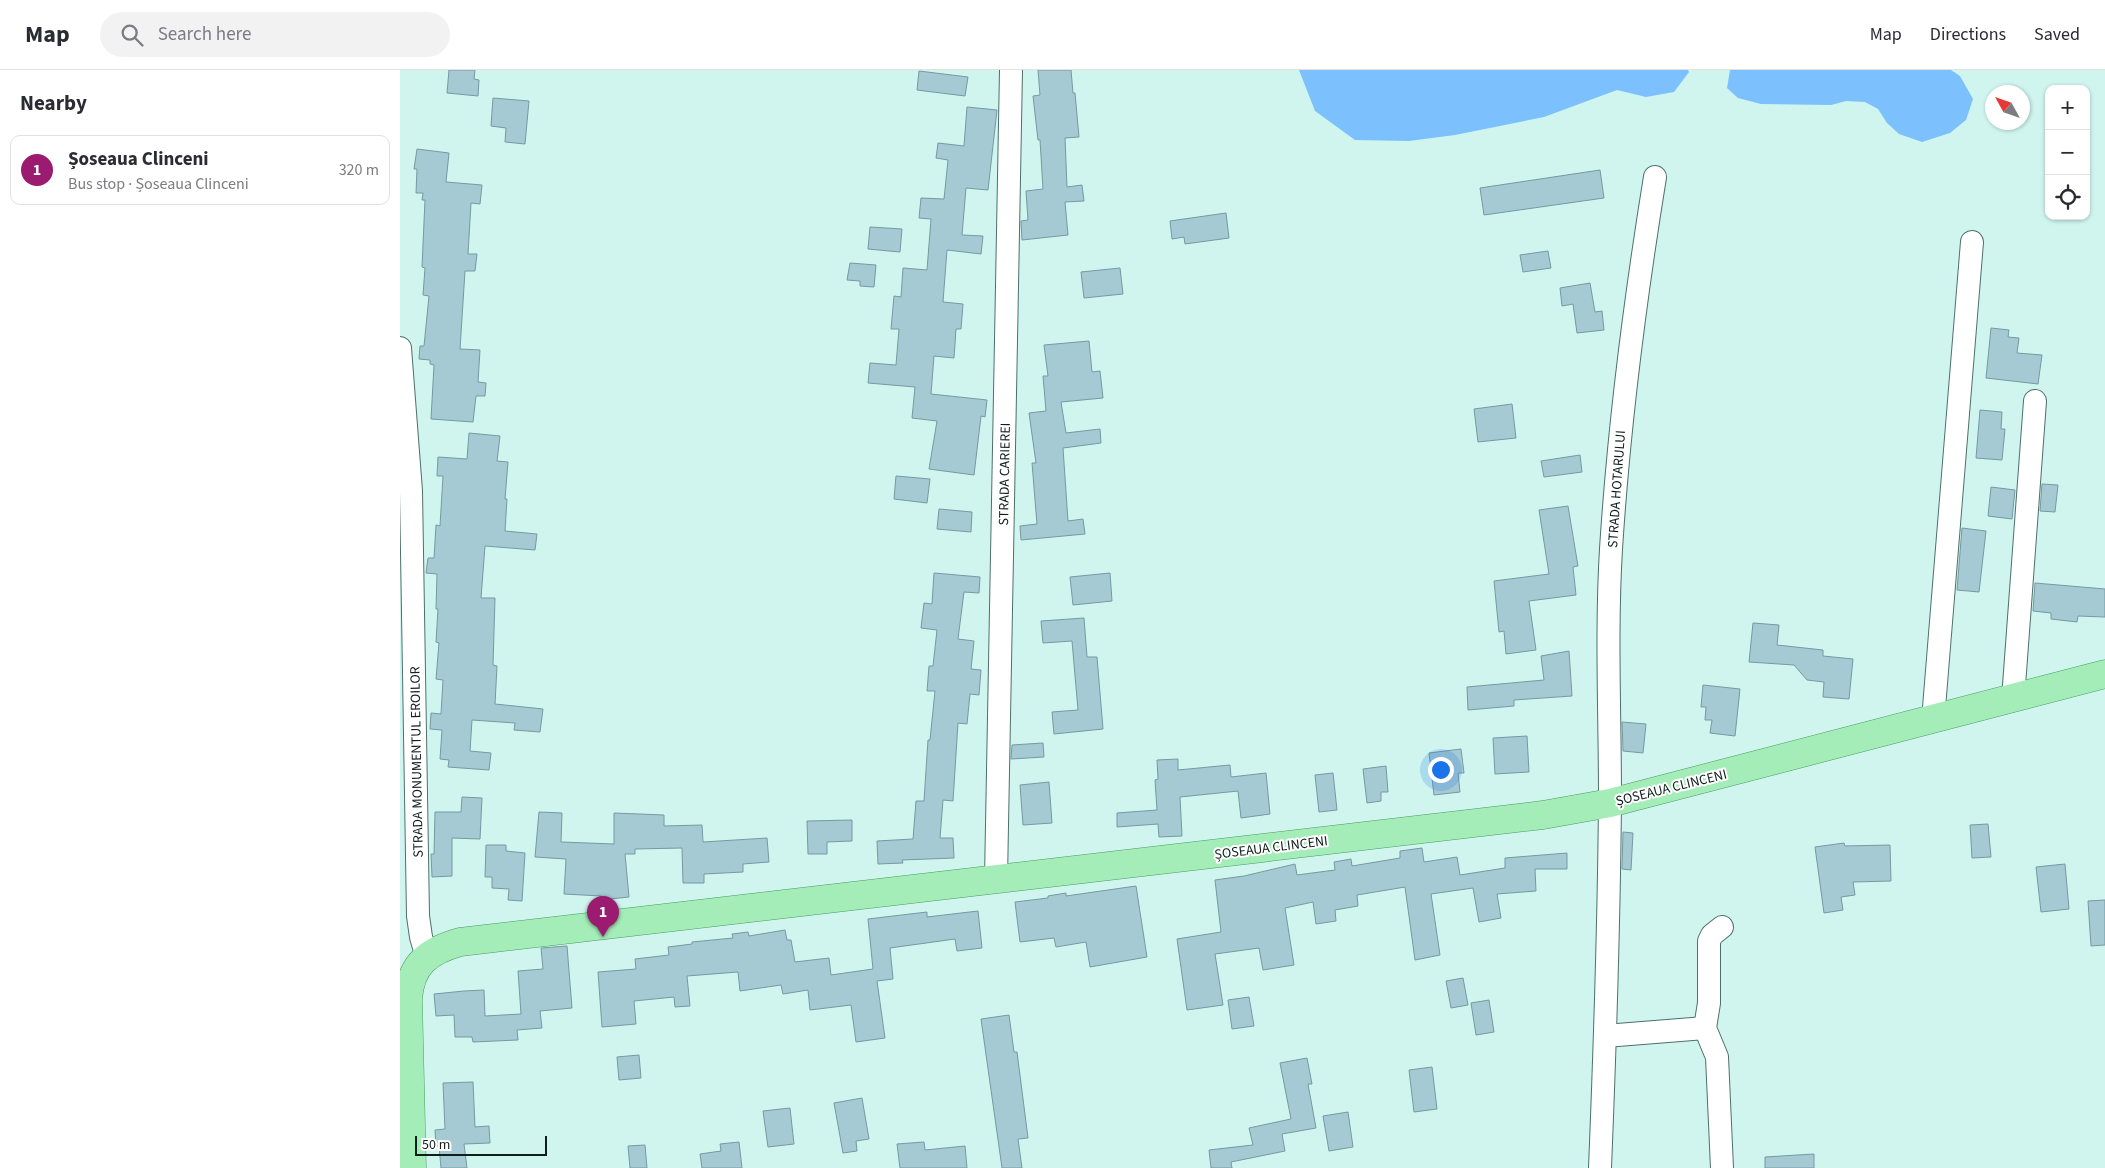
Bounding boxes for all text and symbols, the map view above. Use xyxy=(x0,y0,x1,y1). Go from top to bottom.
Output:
search box xyxy=(100,12,450,57)
text: Map xyxy=(25,17,70,52)
icon: search xyxy=(118,21,146,49)
text: Search here xyxy=(158,21,251,48)
text: Map xyxy=(1870,22,1902,47)
text: Directions xyxy=(1930,22,2006,47)
text: Saved xyxy=(2034,22,2080,47)
north arrow xyxy=(1985,85,2030,130)
map controls xyxy=(2045,85,2090,220)
button: + xyxy=(2045,85,2090,130)
text: Nearby xyxy=(20,88,87,118)
button: − xyxy=(2045,130,2090,175)
text: Șoseaua Clinceni xyxy=(68,146,209,173)
text: 1 xyxy=(33,159,41,181)
text: 320 m xyxy=(339,159,379,181)
text: Bus stop · Șoseaua Clinceni xyxy=(68,173,249,195)
button: locate xyxy=(2045,175,2090,220)
street label: STRADA CARIEREI xyxy=(994,422,1016,526)
street label: STRADA HOTARULUI xyxy=(1603,430,1631,549)
street label: STRADA MONUMENTUL EROILOR xyxy=(405,666,429,858)
your location xyxy=(1428,757,1454,783)
street label: ȘOSEAUA CLINCENI xyxy=(1614,764,1729,811)
street label: ȘOSEAUA CLINCENI xyxy=(1213,831,1329,865)
pin: 1 xyxy=(587,896,619,937)
scale bar xyxy=(415,1133,548,1156)
text: 50 m xyxy=(422,1135,450,1155)

